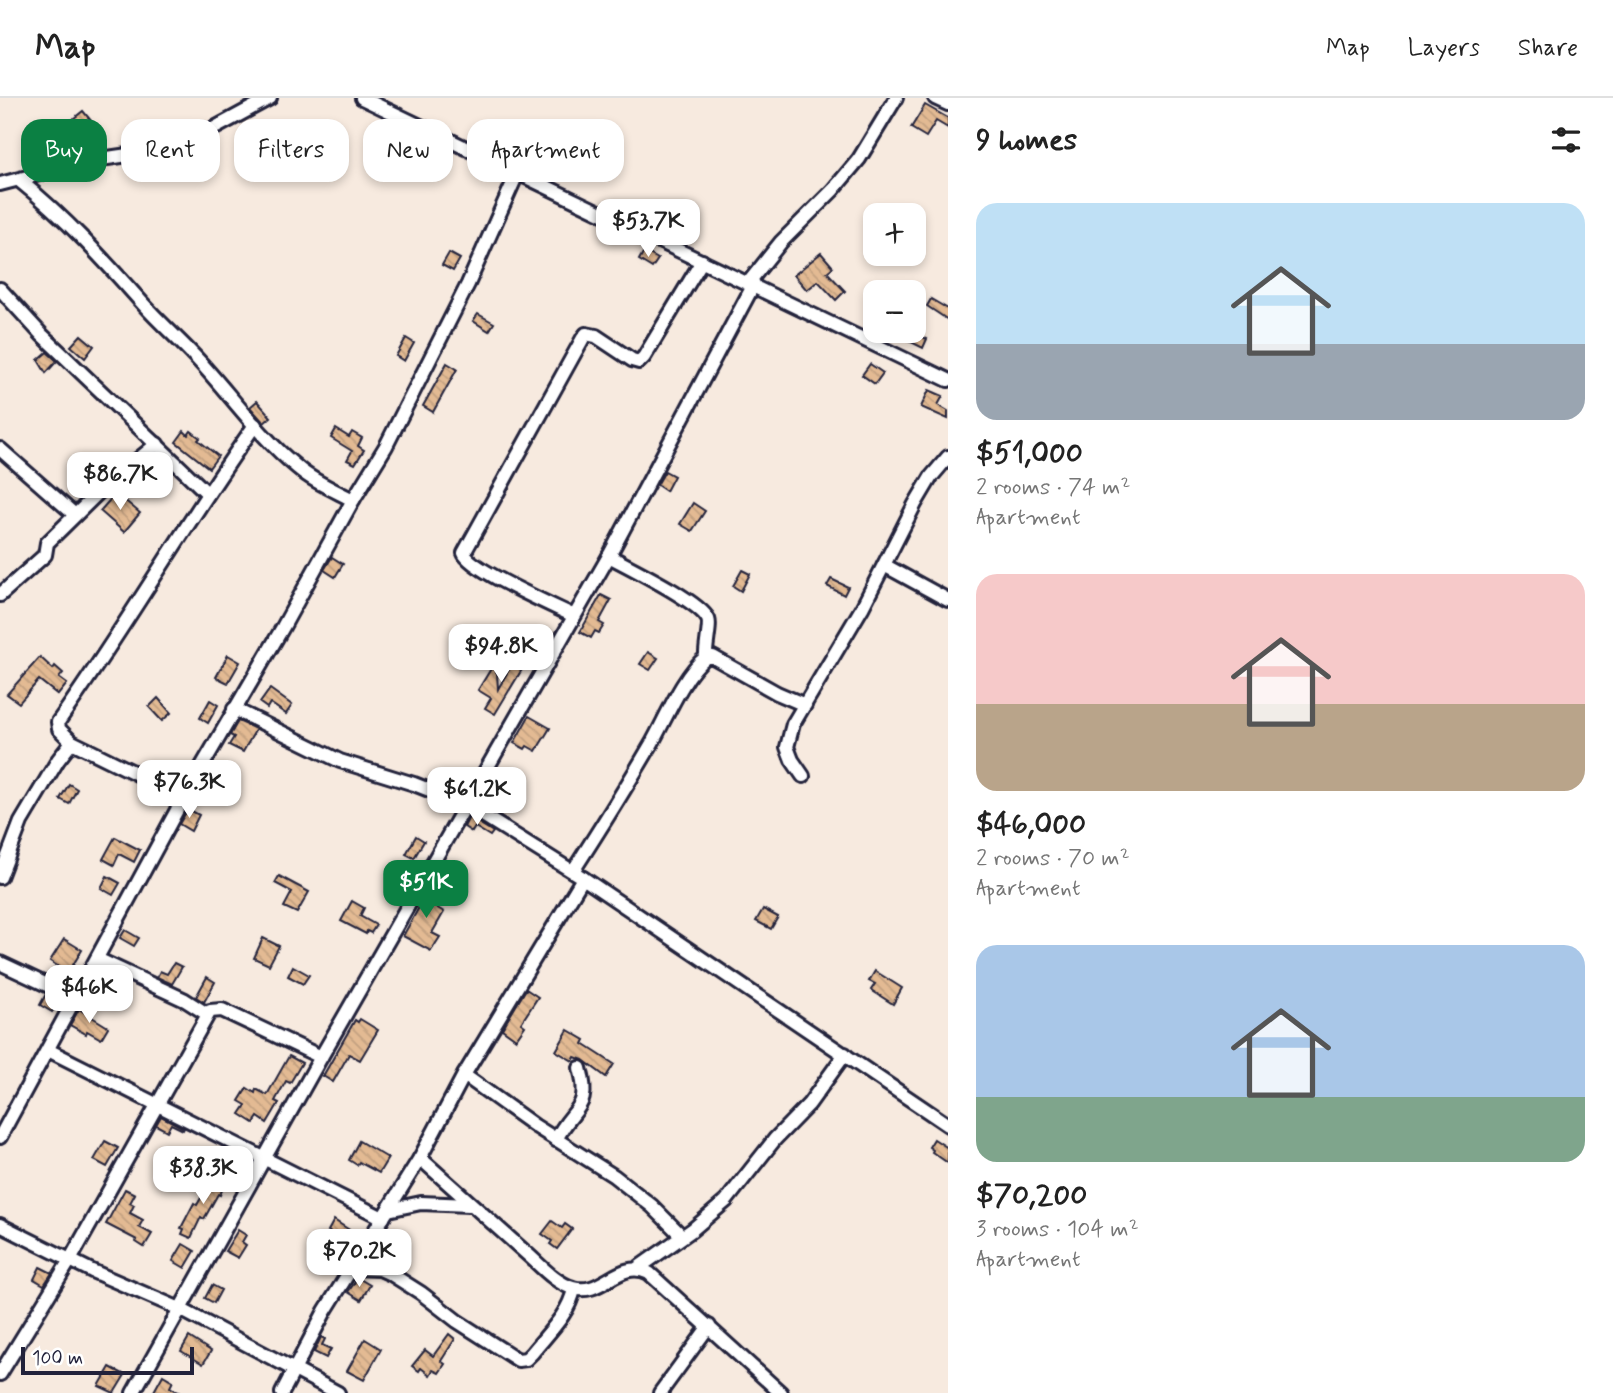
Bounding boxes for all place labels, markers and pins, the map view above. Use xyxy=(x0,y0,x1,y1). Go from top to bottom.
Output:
pin: $53.7K xyxy=(591,200,705,259)
pin: $86.7K xyxy=(63,452,177,512)
pin: $94.8K xyxy=(444,624,558,684)
pin: $76.3K xyxy=(132,760,246,820)
pin: $61.2K xyxy=(420,768,534,827)
pin: $51K xyxy=(385,860,467,920)
pin: $46K xyxy=(48,965,130,1025)
pin: $38.3K xyxy=(146,1146,260,1206)
pin: $70.2K xyxy=(302,1230,416,1289)

